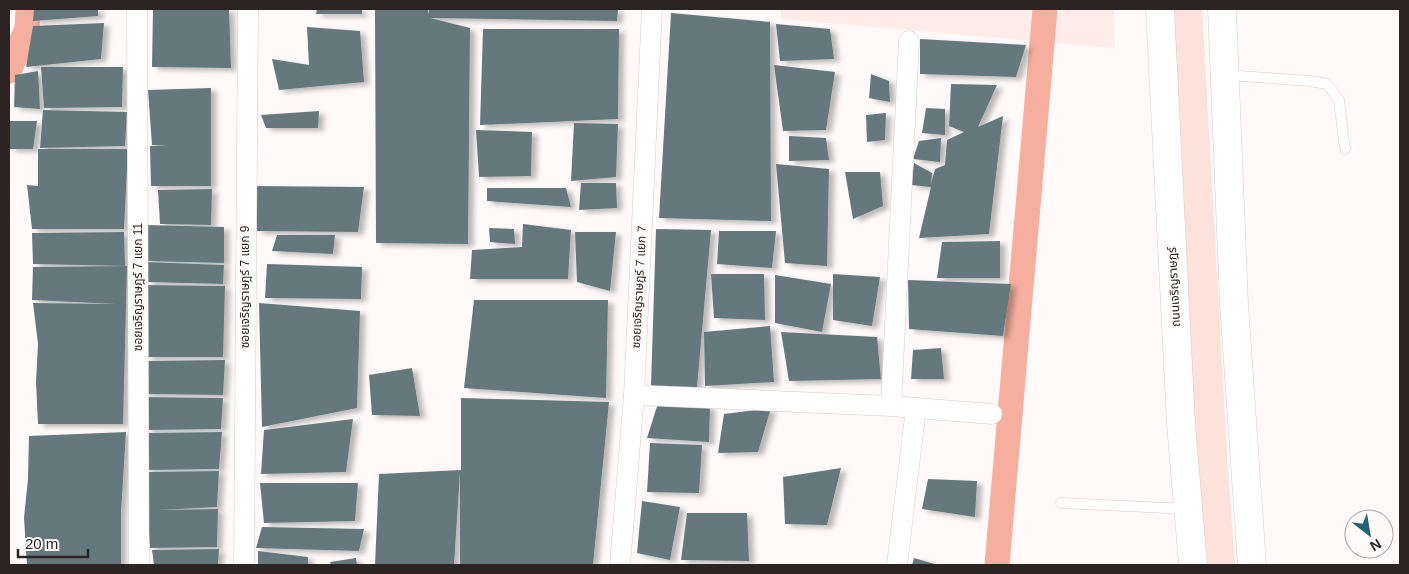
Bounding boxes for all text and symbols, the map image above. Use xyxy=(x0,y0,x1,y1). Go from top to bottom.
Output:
street label: ซอยเจริญราษฎร์ 7 แยก 11 xyxy=(131,222,145,351)
street label: ซอยเจริญราษฎร์ 7 แยก 9 xyxy=(238,225,252,348)
street label: ซอยเจริญราษฎร์ 7 แยก 7 xyxy=(629,225,649,349)
street label: ถนนเจริญราษฎร์ xyxy=(1165,246,1183,327)
north arrow xyxy=(1344,509,1394,559)
scale bar xyxy=(18,526,88,558)
text: 20 m xyxy=(25,535,58,552)
text: N xyxy=(1367,536,1384,555)

